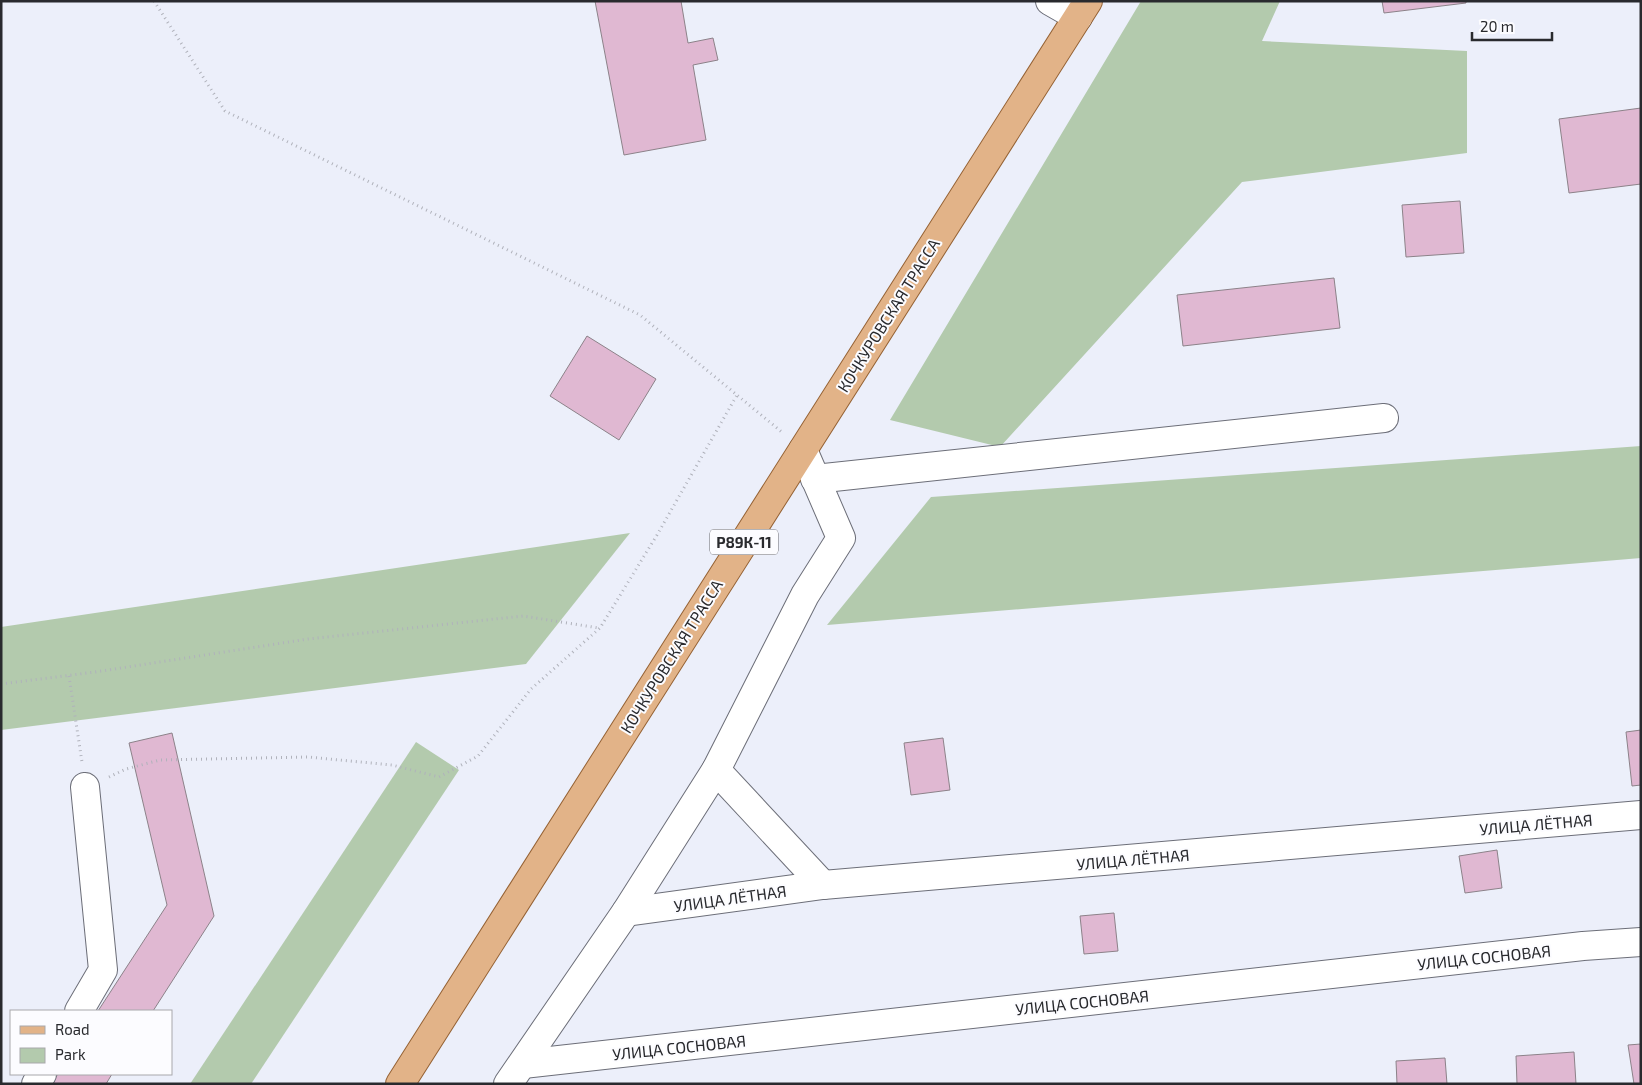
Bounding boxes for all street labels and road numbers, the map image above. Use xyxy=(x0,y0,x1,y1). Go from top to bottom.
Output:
street label: КОЧКУРОВСКАЯ ТРАССА xyxy=(833,235,943,395)
road number: Р89К-11 xyxy=(710,530,778,554)
street label: КОЧКУРОВСКАЯ ТРАССА xyxy=(616,576,726,736)
street label: УЛИЦА ЛЁТНАЯ xyxy=(1479,810,1593,838)
street label: УЛИЦА ЛЁТНАЯ xyxy=(1076,845,1190,873)
street label: УЛИЦА ЛЁТНАЯ xyxy=(672,881,788,915)
street label: УЛИЦА СОСНОВАЯ xyxy=(1416,941,1552,973)
street label: УЛИЦА СОСНОВАЯ xyxy=(1014,986,1150,1018)
street label: УЛИЦА СОСНОВАЯ xyxy=(611,1031,747,1063)

